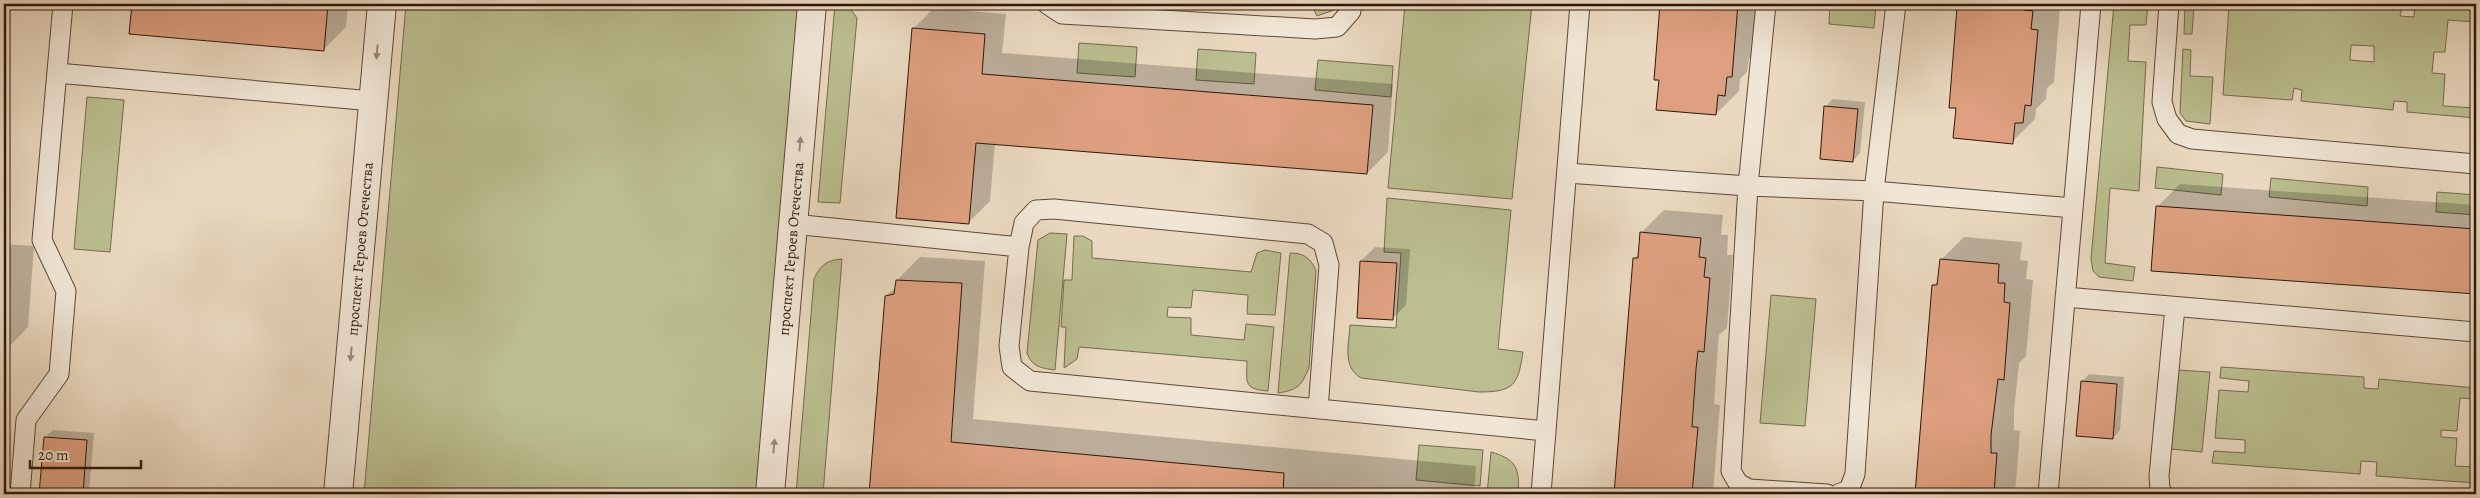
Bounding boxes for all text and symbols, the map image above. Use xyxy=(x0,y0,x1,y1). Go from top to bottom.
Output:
one-way arrow xyxy=(373,45,381,61)
one-way arrow xyxy=(796,136,804,152)
street label: проспект Героев Отечества xyxy=(342,161,378,337)
street label: проспект Героев Отечества xyxy=(774,161,808,337)
one-way arrow xyxy=(346,346,354,362)
one-way arrow xyxy=(770,437,778,453)
scale bar xyxy=(30,438,141,470)
text: 20 m xyxy=(38,445,69,465)

